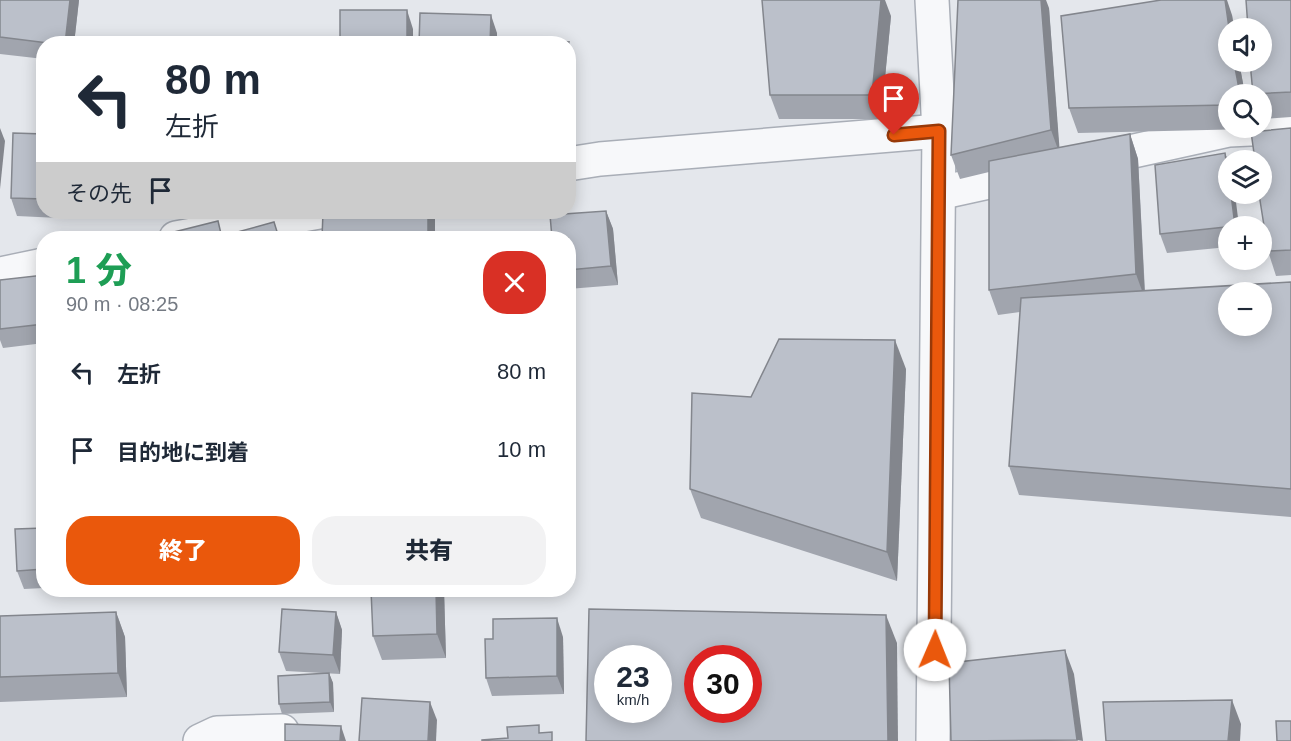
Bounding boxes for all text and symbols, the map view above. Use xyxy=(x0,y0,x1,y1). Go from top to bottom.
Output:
map controls xyxy=(1218,18,1272,336)
button: sound xyxy=(1218,18,1272,72)
text: 80 m xyxy=(165,56,261,103)
icon: left xyxy=(66,60,144,138)
pin xyxy=(868,73,919,135)
icon: arrive xyxy=(877,82,910,115)
button: search xyxy=(1218,84,1272,138)
text: 左折 xyxy=(165,112,219,142)
button: layers xyxy=(1218,150,1272,204)
icon: arrive xyxy=(144,174,177,207)
text: その先 xyxy=(66,181,132,206)
button: + xyxy=(1218,216,1272,270)
text: 1 分 xyxy=(66,250,132,291)
button: close xyxy=(483,251,546,314)
button: − xyxy=(1218,282,1272,336)
text: 90 m · 08:25 xyxy=(66,293,178,315)
icon: left xyxy=(66,356,99,389)
text: 80 m xyxy=(497,359,546,384)
text: 左折 xyxy=(117,362,161,387)
icon: arrive xyxy=(66,434,99,467)
text: 10 m xyxy=(497,437,546,462)
text: 目的地に到着 xyxy=(117,440,249,465)
button: 終了 xyxy=(66,516,300,585)
button: 共有 xyxy=(312,516,546,585)
position arrow xyxy=(903,618,967,682)
speed limit sign: 30 xyxy=(684,645,762,723)
text: 23 xyxy=(616,660,650,693)
text: km/h xyxy=(617,691,649,708)

